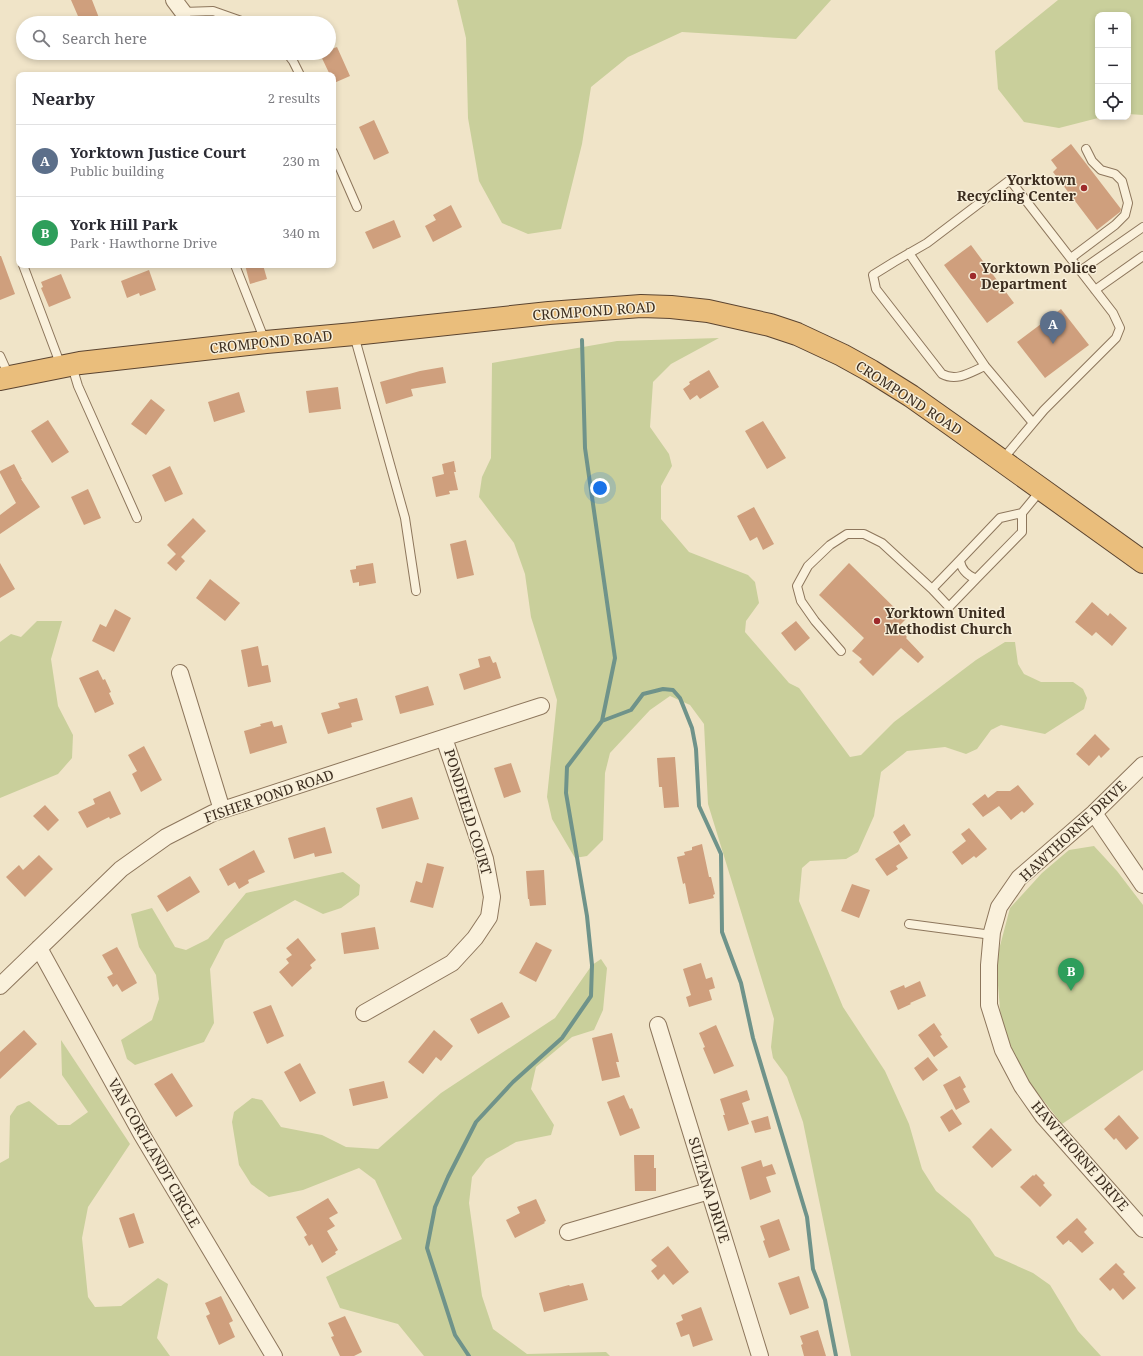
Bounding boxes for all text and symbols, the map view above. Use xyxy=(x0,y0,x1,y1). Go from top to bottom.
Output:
map controls xyxy=(1095,12,1131,120)
button: + xyxy=(1095,12,1131,48)
search box xyxy=(16,16,336,60)
icon: search xyxy=(30,27,52,49)
text: Search here xyxy=(62,28,147,48)
button: − xyxy=(1095,48,1131,84)
button: locate xyxy=(1095,84,1131,120)
text: Nearby xyxy=(32,87,95,110)
text: 2 results xyxy=(268,89,320,107)
text: Yorktown Justice Court xyxy=(70,142,246,162)
text: A xyxy=(40,152,50,170)
text: 230 m xyxy=(283,152,320,170)
text: Public building xyxy=(70,162,164,180)
place label: Yorktown Recycling Center xyxy=(957,170,1077,205)
marker: Yorktown Recycling Center xyxy=(1079,183,1089,193)
text: York Hill Park xyxy=(70,214,178,234)
text: B xyxy=(41,224,49,242)
text: 340 m xyxy=(283,224,320,242)
text: Park · Hawthorne Drive xyxy=(70,234,217,252)
place label: Yorktown Police Department xyxy=(981,258,1097,293)
marker: Yorktown Police Department xyxy=(968,271,978,281)
street label: CROMPOND ROAD xyxy=(532,297,656,324)
pin: A xyxy=(1040,311,1066,344)
street label: CROMPOND ROAD xyxy=(209,326,333,357)
street label: CROMPOND ROAD xyxy=(852,356,966,439)
your location xyxy=(590,478,610,498)
place label: Yorktown United Methodist Church xyxy=(885,603,1012,638)
marker: Yorktown United Methodist Church xyxy=(872,616,882,626)
street label: PONDFIELD COURT xyxy=(440,746,497,878)
street label: FISHER POND ROAD xyxy=(201,764,336,827)
street label: HAWTHORNE DRIVE xyxy=(1015,776,1130,885)
pin: B xyxy=(1058,958,1084,991)
street label: VAN CORTLANDT CIRCLE xyxy=(104,1075,205,1231)
street label: HAWTHORNE DRIVE xyxy=(1027,1097,1134,1215)
street label: SULTANA DRIVE xyxy=(684,1135,735,1245)

